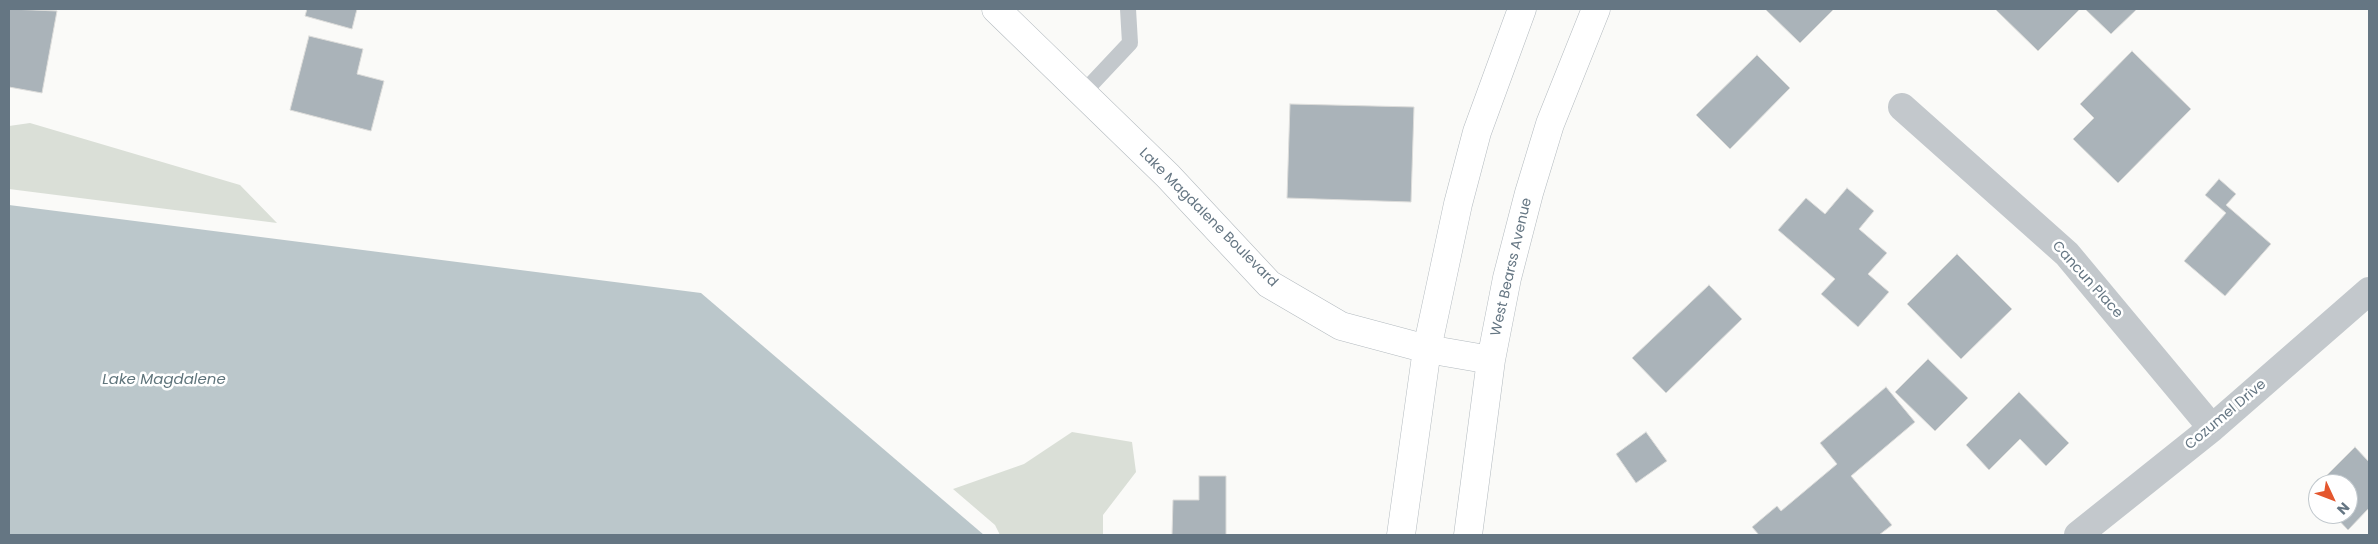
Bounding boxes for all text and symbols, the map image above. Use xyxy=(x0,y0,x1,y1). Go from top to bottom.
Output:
street label: Lake Magdalene Boulevard xyxy=(1135,145,1281,291)
street label: West Bearss Avenue xyxy=(1488,196,1536,338)
street label: Cancun Place xyxy=(2048,238,2126,322)
water label: Lake Magdalene xyxy=(102,371,226,389)
street label: Cozumel Drive xyxy=(2182,376,2270,454)
north arrow xyxy=(2308,474,2358,524)
text: N xyxy=(2332,498,2354,519)

